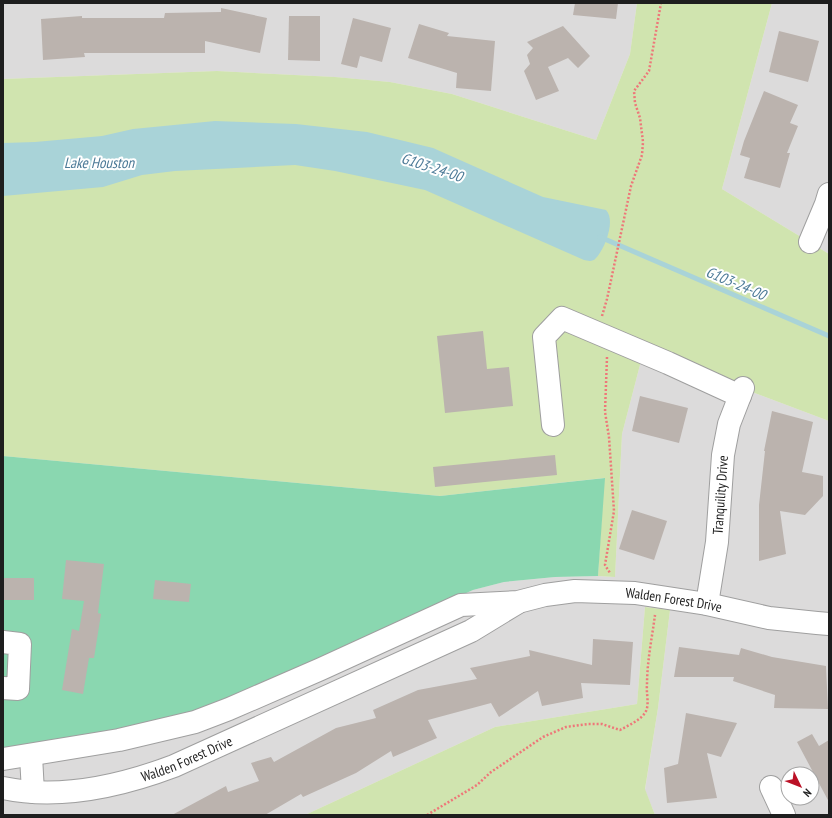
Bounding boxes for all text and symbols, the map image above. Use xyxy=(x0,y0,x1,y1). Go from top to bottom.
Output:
water label: G103-24-00 xyxy=(399,148,467,187)
water label: Lake Houston xyxy=(64,153,136,172)
water label: G103-24-00 xyxy=(703,262,771,305)
street label: Tranquility Drive xyxy=(709,455,732,535)
street label: Walden Forest Drive xyxy=(625,584,724,616)
street label: Walden Forest Drive xyxy=(139,732,235,786)
north arrow xyxy=(780,766,820,806)
text: N xyxy=(800,786,814,800)

